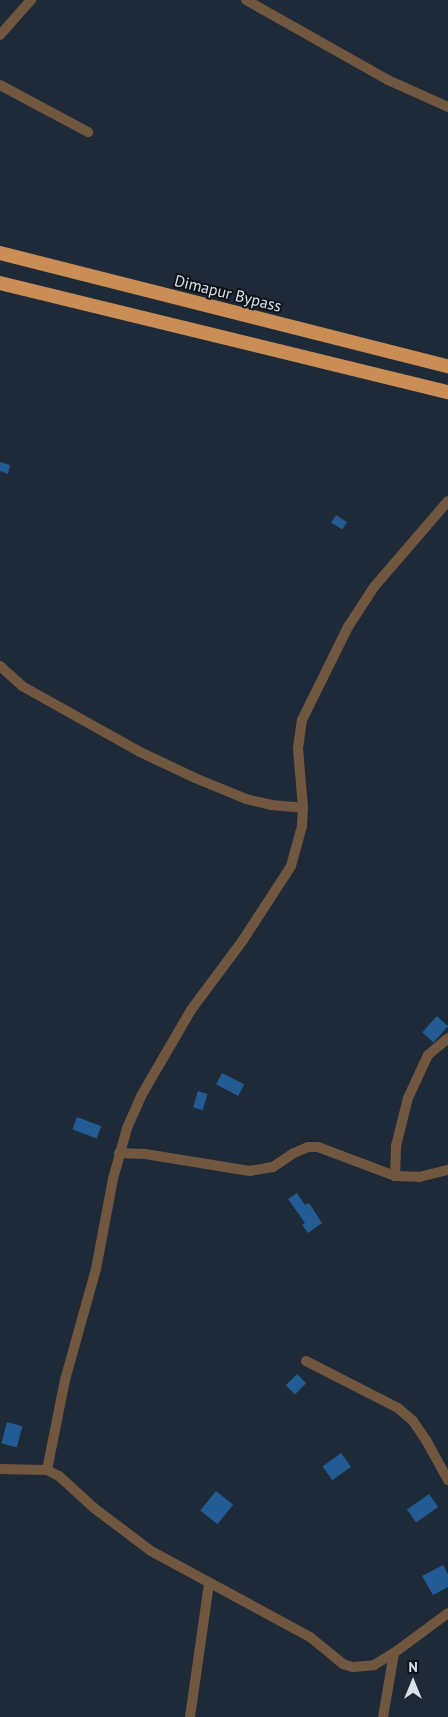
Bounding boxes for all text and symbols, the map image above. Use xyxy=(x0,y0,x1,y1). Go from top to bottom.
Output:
street label: Dimapur Bypass xyxy=(173,270,283,316)
north arrow xyxy=(388,1657,438,1707)
text: N xyxy=(408,1658,418,1676)

